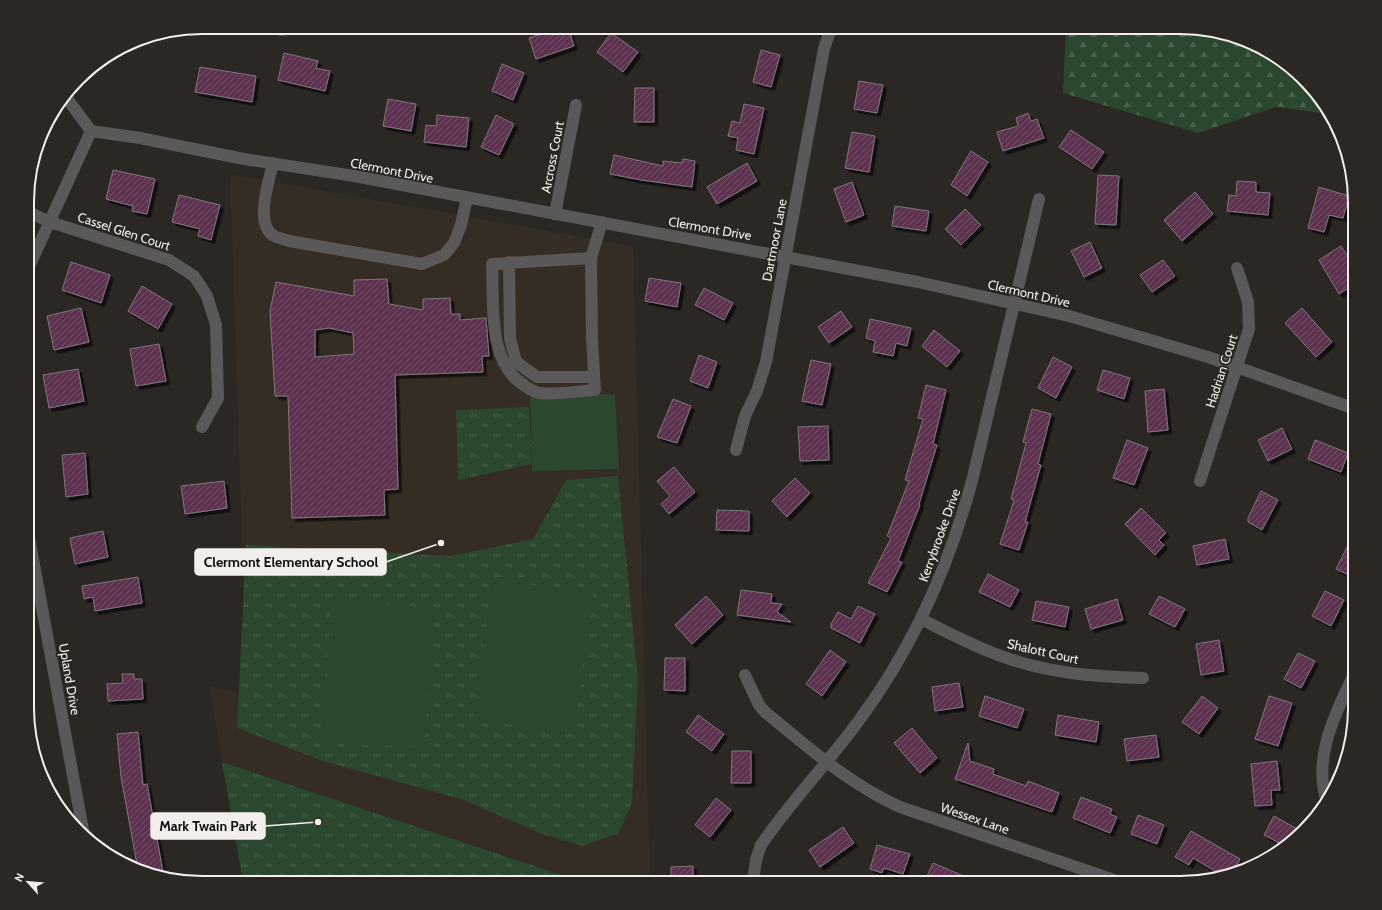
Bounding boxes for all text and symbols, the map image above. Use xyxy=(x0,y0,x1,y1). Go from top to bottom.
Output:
street label: Arcross Court xyxy=(537,119,567,194)
street label: Clermont Drive xyxy=(349,154,435,186)
street label: Dartmoor Lane xyxy=(758,197,790,283)
street label: Cassel Glen Court xyxy=(76,208,173,254)
street label: Clermont Drive xyxy=(667,213,753,243)
street label: Clermont Drive xyxy=(986,276,1072,310)
street label: Hadrian Court xyxy=(1202,332,1241,410)
street label: Kerrybrooke Drive xyxy=(915,486,963,584)
callout: Clermont Elementary School xyxy=(195,549,386,575)
text: Clermont Elementary School xyxy=(204,553,379,571)
street label: Shalott Court xyxy=(1006,635,1081,667)
street label: Upland Drive xyxy=(56,642,84,716)
street label: Wessex Lane xyxy=(939,799,1012,837)
callout: Mark Twain Park xyxy=(151,813,265,839)
text: Mark Twain Park xyxy=(159,817,257,835)
north arrow xyxy=(8,862,48,902)
text: N xyxy=(11,871,27,884)

